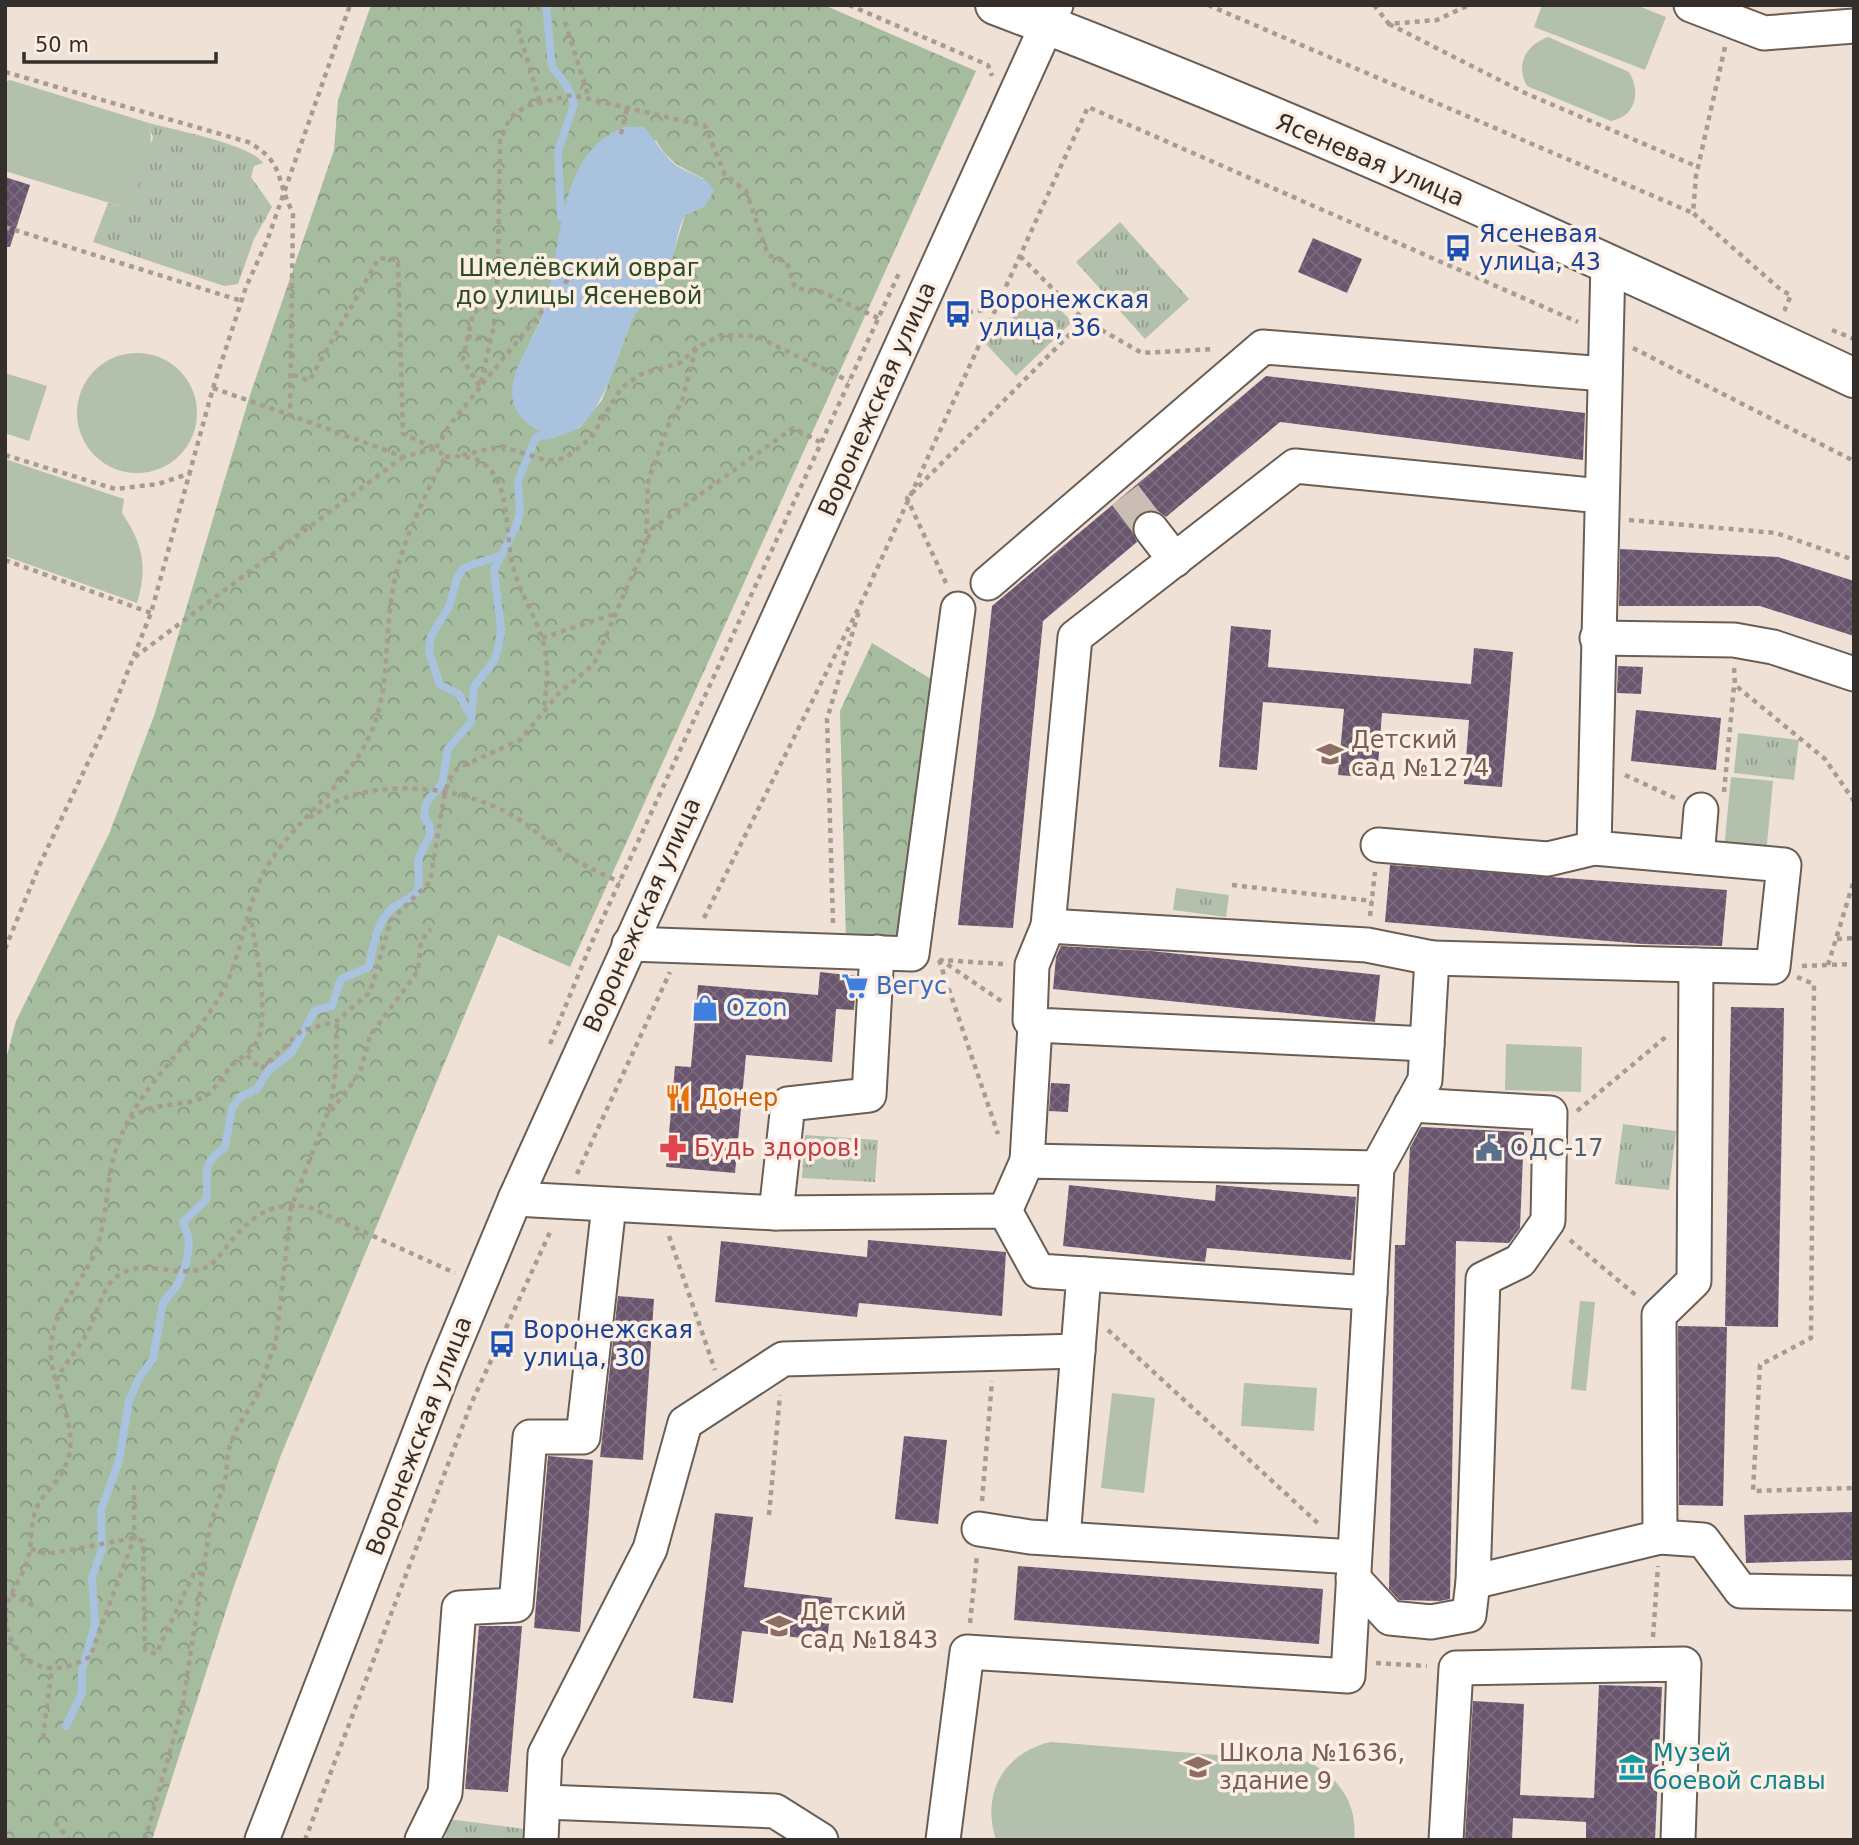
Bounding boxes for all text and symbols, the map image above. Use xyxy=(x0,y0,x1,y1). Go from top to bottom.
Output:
scale bar xyxy=(24,21,217,65)
text: 50 m xyxy=(35,33,89,57)
street label: Ясеневая улица xyxy=(1271,108,1469,212)
place label: Ясеневая улица, 43 xyxy=(1479,220,1601,276)
bus stop icon: Ясеневая улица, 43 xyxy=(1443,233,1473,263)
park label: Шмелёвский овраг до улицы Ясеневой xyxy=(456,254,702,310)
street label: Воронежская улица xyxy=(813,277,941,521)
place label: Воронежская улица, 36 xyxy=(979,286,1149,342)
bus stop icon: Воронежская улица, 36 xyxy=(943,299,973,329)
place label: Детский сад №1274 xyxy=(1351,726,1489,782)
school or university icon: Детский сад №1274 xyxy=(1315,739,1345,769)
street label: Воронежская улица xyxy=(578,793,706,1037)
supermarket icon: Вегус xyxy=(840,971,870,1001)
place label: Вегус xyxy=(876,972,947,1000)
shop icon: Ozon xyxy=(690,993,720,1023)
place label: Ozon xyxy=(726,994,787,1022)
restaurant icon: Донер xyxy=(663,1083,693,1113)
place label: Донер xyxy=(699,1084,778,1112)
pharmacy icon: Будь здоров! xyxy=(658,1133,688,1163)
public building icon: ОДС-17 xyxy=(1474,1133,1504,1163)
place label: Будь здоров! xyxy=(694,1134,861,1162)
place label: ОДС-17 xyxy=(1510,1134,1604,1162)
street label: Воронежская улица xyxy=(360,1313,478,1559)
place label: Воронежская улица, 30 xyxy=(523,1316,693,1372)
bus stop icon: Воронежская улица, 30 xyxy=(487,1329,517,1359)
place label: Детский сад №1843 xyxy=(800,1598,938,1654)
school or university icon: Детский сад №1843 xyxy=(764,1611,794,1641)
place label: Школа №1636, здание 9 xyxy=(1219,1739,1405,1795)
place label: Музей боевой славы xyxy=(1653,1739,1826,1795)
school or university icon: Школа №1636, здание 9 xyxy=(1183,1752,1213,1782)
museum icon: Музей боевой славы xyxy=(1617,1752,1647,1782)

